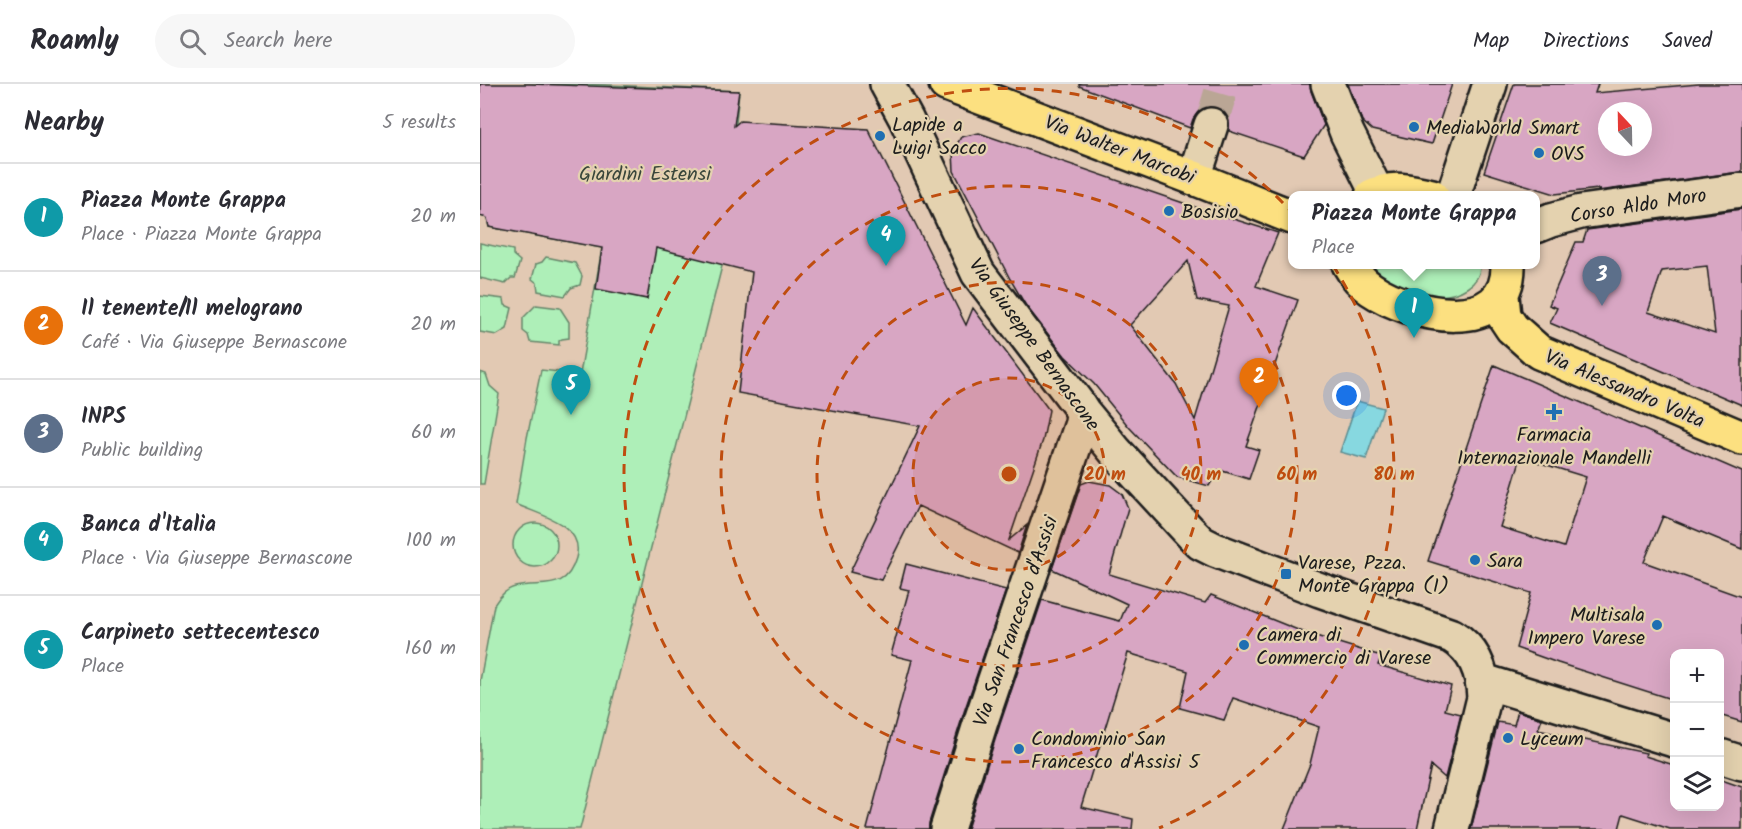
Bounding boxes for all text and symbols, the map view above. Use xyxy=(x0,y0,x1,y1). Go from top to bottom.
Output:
search box xyxy=(155,14,575,68)
text: Roamly xyxy=(30,19,119,64)
text: Search here xyxy=(224,24,332,59)
icon: search xyxy=(176,25,209,58)
text: Map xyxy=(1473,25,1509,58)
text: Directions xyxy=(1542,25,1629,58)
text: Saved xyxy=(1662,25,1712,58)
text: Nearby xyxy=(24,102,104,144)
north arrow xyxy=(1598,102,1652,156)
text: 5 results xyxy=(382,107,456,139)
street label: Via Walter Marcobi xyxy=(1039,107,1200,195)
place label: Lapide a Luigi Sacco xyxy=(892,110,986,165)
place label: MediaWorld Smart xyxy=(1426,113,1580,145)
marker: MediaWorld Smart xyxy=(1407,120,1421,134)
marker: Lapide a Luigi Sacco xyxy=(873,129,887,143)
place label: OVS xyxy=(1551,139,1585,171)
marker: OVS xyxy=(1532,146,1546,160)
park label: Giardini Estensi xyxy=(579,159,712,191)
street label: Corso Aldo Moro xyxy=(1568,180,1709,234)
text: Piazza Monte Grappa xyxy=(81,184,286,219)
popup xyxy=(1288,191,1540,269)
place label: Bosisio xyxy=(1181,197,1238,229)
text: Piazza Monte Grappa xyxy=(1311,197,1517,232)
text: 1 xyxy=(40,201,47,233)
text: 20 m xyxy=(410,201,456,233)
marker: Bosisio xyxy=(1162,204,1176,218)
pin: 4 xyxy=(866,216,906,266)
text: Place · Piazza Monte Grappa xyxy=(81,219,322,251)
text: Place xyxy=(1311,232,1355,264)
street label: Via Giuseppe Bernascone xyxy=(959,252,1107,439)
pin: 3 xyxy=(1582,256,1622,306)
pin: 1 xyxy=(1394,288,1434,338)
text: Il tenente/Il melograno xyxy=(81,292,303,327)
text: 2 xyxy=(38,309,49,341)
text: 20 m xyxy=(410,309,456,341)
text: Café · Via Giuseppe Bernascone xyxy=(81,327,347,359)
street label: Via Alessandro Volta xyxy=(1539,342,1709,438)
pin: 2 xyxy=(1240,358,1278,408)
pin: 5 xyxy=(552,366,590,415)
your location xyxy=(1332,381,1361,410)
text: INPS xyxy=(81,400,126,435)
marker: Farmacia Internazionale Mandelli xyxy=(1547,405,1561,419)
text: 3 xyxy=(38,417,49,449)
text: 60 m xyxy=(411,417,456,449)
place label: Farmacia Internazionale Mandelli xyxy=(1457,420,1652,475)
text: Public building xyxy=(81,435,203,467)
text: 20 m xyxy=(1084,461,1126,490)
text: 40 m xyxy=(1181,461,1222,490)
text: 60 m xyxy=(1277,461,1318,490)
text: 80 m xyxy=(1373,461,1415,490)
centre of rings xyxy=(999,464,1019,484)
text: Banca d'Italia xyxy=(81,508,216,543)
street label: Via San Francesco d'Assisi xyxy=(966,511,1068,731)
text: 4 xyxy=(38,525,49,557)
text: 100 m xyxy=(406,525,456,557)
text: Place · Via Giuseppe Bernascone xyxy=(81,543,352,575)
place label: Sara xyxy=(1487,546,1523,578)
place label: Varese, Pzza. Monte Grappa (I) xyxy=(1298,548,1449,603)
marker: Sara xyxy=(1468,553,1482,567)
marker: Varese, Pzza. Monte Grappa (I) xyxy=(1279,567,1293,581)
place label: Multisala Impero Varese xyxy=(1527,600,1645,655)
text: Carpineto settecentesco xyxy=(81,616,320,651)
marker: Multisala Impero Varese xyxy=(1650,618,1664,632)
place label: Camera di Commercio di Varese xyxy=(1256,620,1431,675)
text: 5 xyxy=(38,633,49,665)
text: 160 m xyxy=(405,633,456,665)
marker: Camera di Commercio di Varese xyxy=(1237,638,1251,652)
map controls xyxy=(1670,649,1724,811)
button: + xyxy=(1670,649,1724,703)
text: Place xyxy=(81,651,124,683)
button: − xyxy=(1670,703,1724,757)
place label: Condominio San Francesco d'Assisi 5 xyxy=(1031,724,1201,779)
place label: Lyceum xyxy=(1520,724,1584,756)
marker: Lyceum xyxy=(1501,731,1515,745)
marker: Condominio San Francesco d'Assisi 5 xyxy=(1012,742,1026,756)
button: layers xyxy=(1670,757,1724,811)

